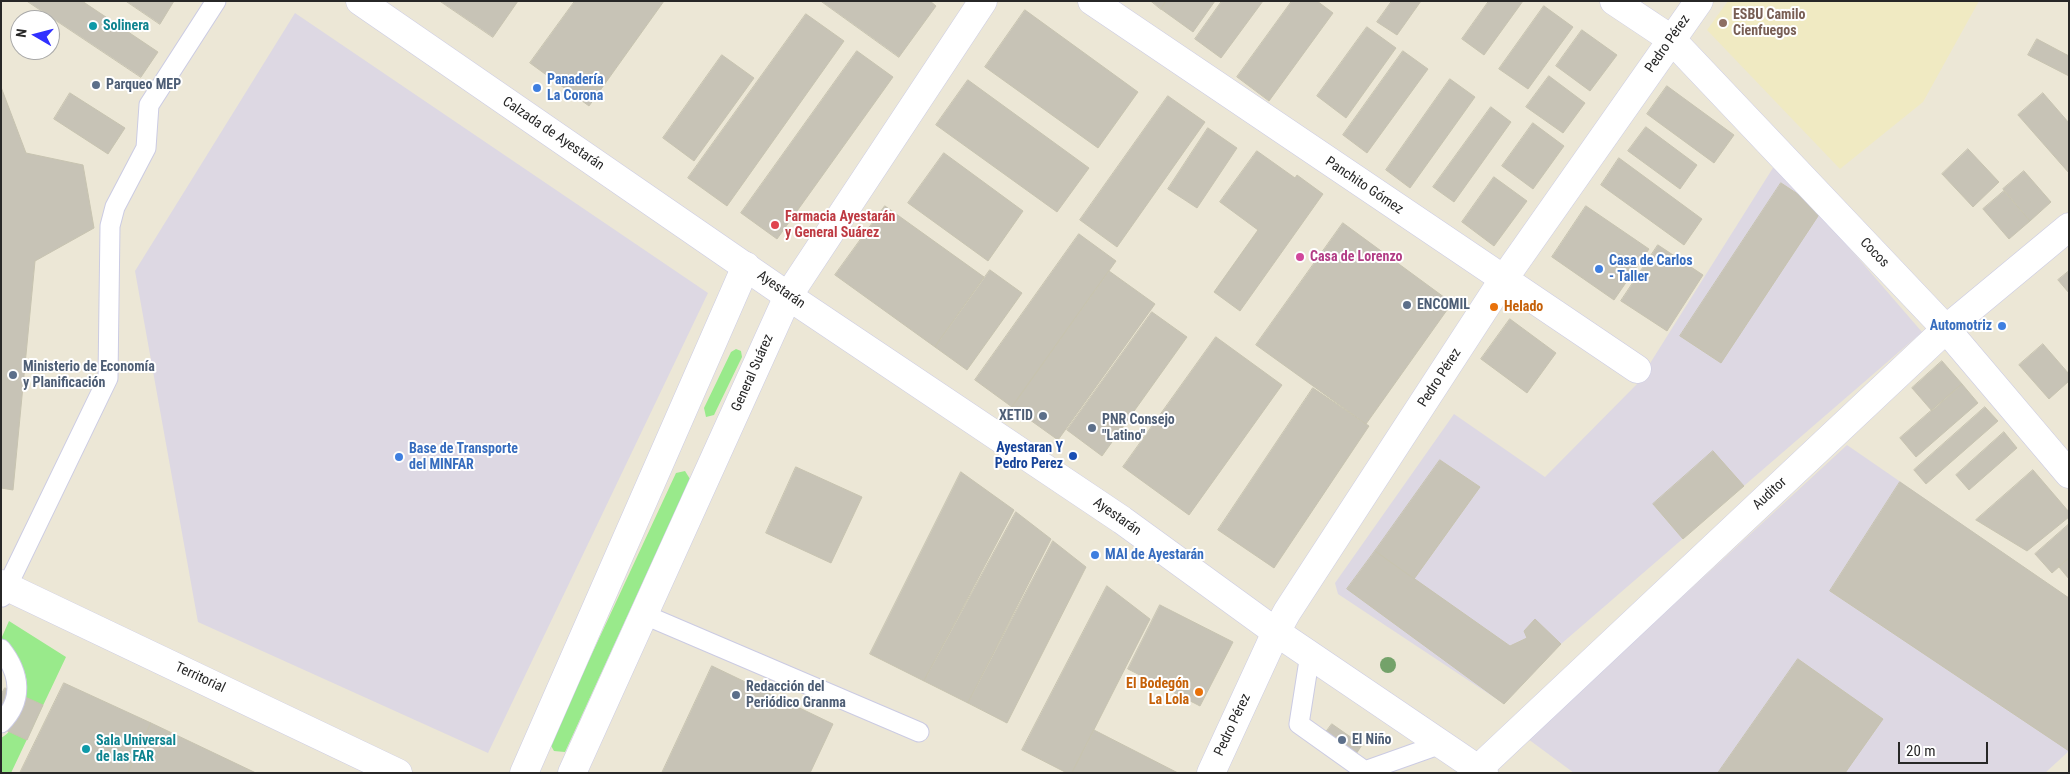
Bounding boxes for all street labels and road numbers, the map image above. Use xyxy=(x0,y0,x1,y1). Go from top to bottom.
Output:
street label: Pedro Pérez xyxy=(1642,12,1694,76)
street label: Calzada de Ayestarán xyxy=(499,94,607,174)
street label: Panchito Gómez xyxy=(1322,154,1406,218)
street label: Cocos xyxy=(1856,235,1892,271)
street label: Ayestarán xyxy=(754,267,808,313)
street label: General Suárez xyxy=(728,332,778,414)
street label: Pedro Pérez xyxy=(1415,345,1465,411)
street label: Auditor xyxy=(1750,474,1790,514)
street label: Ayestarán xyxy=(1090,494,1144,540)
street label: Territorial xyxy=(172,659,228,697)
street label: Pedro Pérez xyxy=(1211,691,1255,759)

